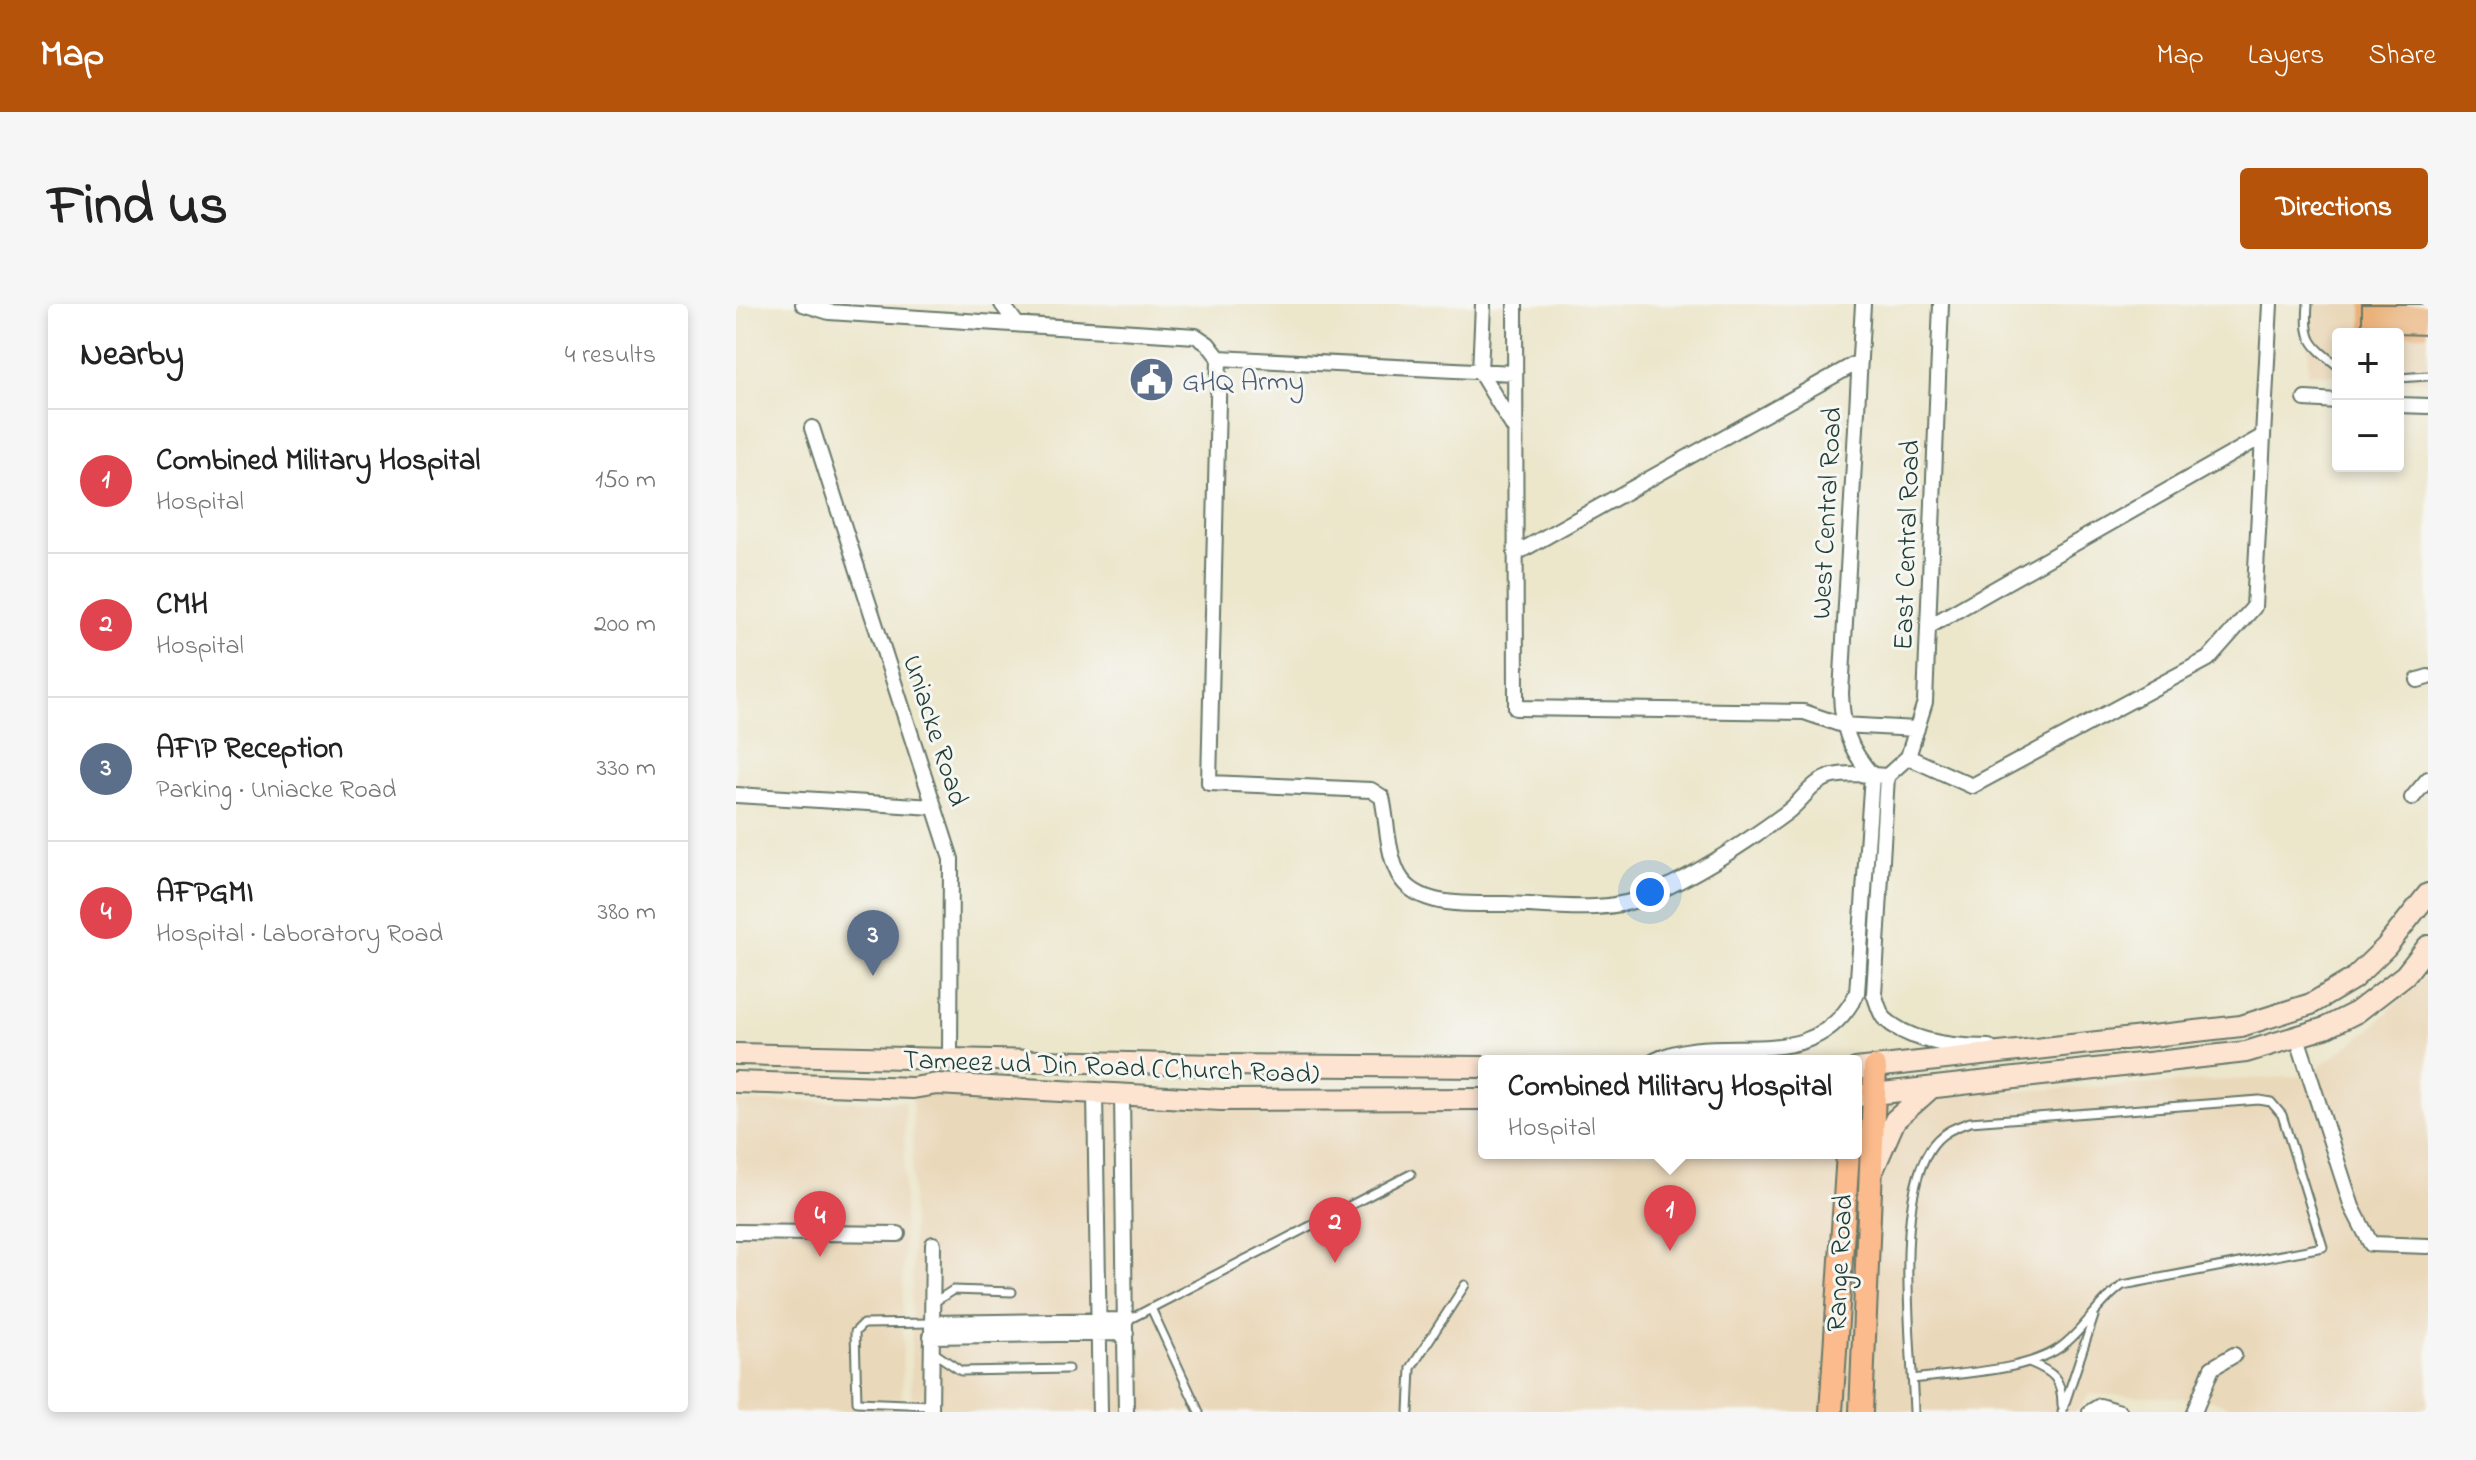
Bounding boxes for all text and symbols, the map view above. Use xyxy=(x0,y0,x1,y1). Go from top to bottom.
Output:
text: Map xyxy=(40,28,104,84)
text: Map xyxy=(2156,36,2204,77)
text: Layers xyxy=(2248,36,2324,77)
text: Share xyxy=(2368,36,2436,77)
text: Find us xyxy=(48,168,228,249)
button: Directions xyxy=(2240,168,2428,249)
map controls xyxy=(2332,328,2404,472)
button: + xyxy=(2332,328,2404,400)
text: Nearby xyxy=(80,331,184,381)
text: 4 results xyxy=(565,337,656,375)
public building icon: GHQ Army xyxy=(1127,356,1175,404)
place label: GHQ Army xyxy=(1182,363,1304,404)
button: − xyxy=(2332,400,2404,472)
street label: West Central Road xyxy=(1802,406,1855,620)
street label: East Central Road xyxy=(1884,439,1933,651)
text: Combined Military Hospital xyxy=(156,440,480,484)
text: 1 xyxy=(102,462,110,500)
text: 150 m xyxy=(595,462,656,500)
text: Hospital xyxy=(156,484,244,522)
text: CMH xyxy=(156,584,208,628)
text: 2 xyxy=(100,606,112,644)
text: 200 m xyxy=(594,606,656,644)
text: Hospital xyxy=(156,628,244,666)
street label: Uniacke Road xyxy=(890,650,977,812)
text: AFIP Reception xyxy=(156,728,343,772)
text: 3 xyxy=(101,750,111,788)
text: 330 m xyxy=(597,750,656,788)
text: Parking · Uniacke Road xyxy=(156,772,396,810)
text: AFPGMI xyxy=(156,872,254,916)
your location xyxy=(1630,872,1670,912)
text: 4 xyxy=(101,894,111,932)
text: 380 m xyxy=(598,894,656,932)
pin: 3 xyxy=(847,910,899,976)
text: Hospital · Laboratory Road xyxy=(156,916,443,954)
street label: Tameez ud Din Road (Church Road) xyxy=(902,1041,1320,1096)
popup xyxy=(1478,1055,1862,1159)
text: Combined Military Hospital xyxy=(1508,1066,1832,1110)
text: Hospital xyxy=(1508,1110,1596,1148)
pin: 1 xyxy=(1644,1185,1696,1251)
pin: 4 xyxy=(794,1191,846,1257)
street label: Range Road xyxy=(1817,1193,1866,1333)
pin: 2 xyxy=(1309,1197,1361,1263)

